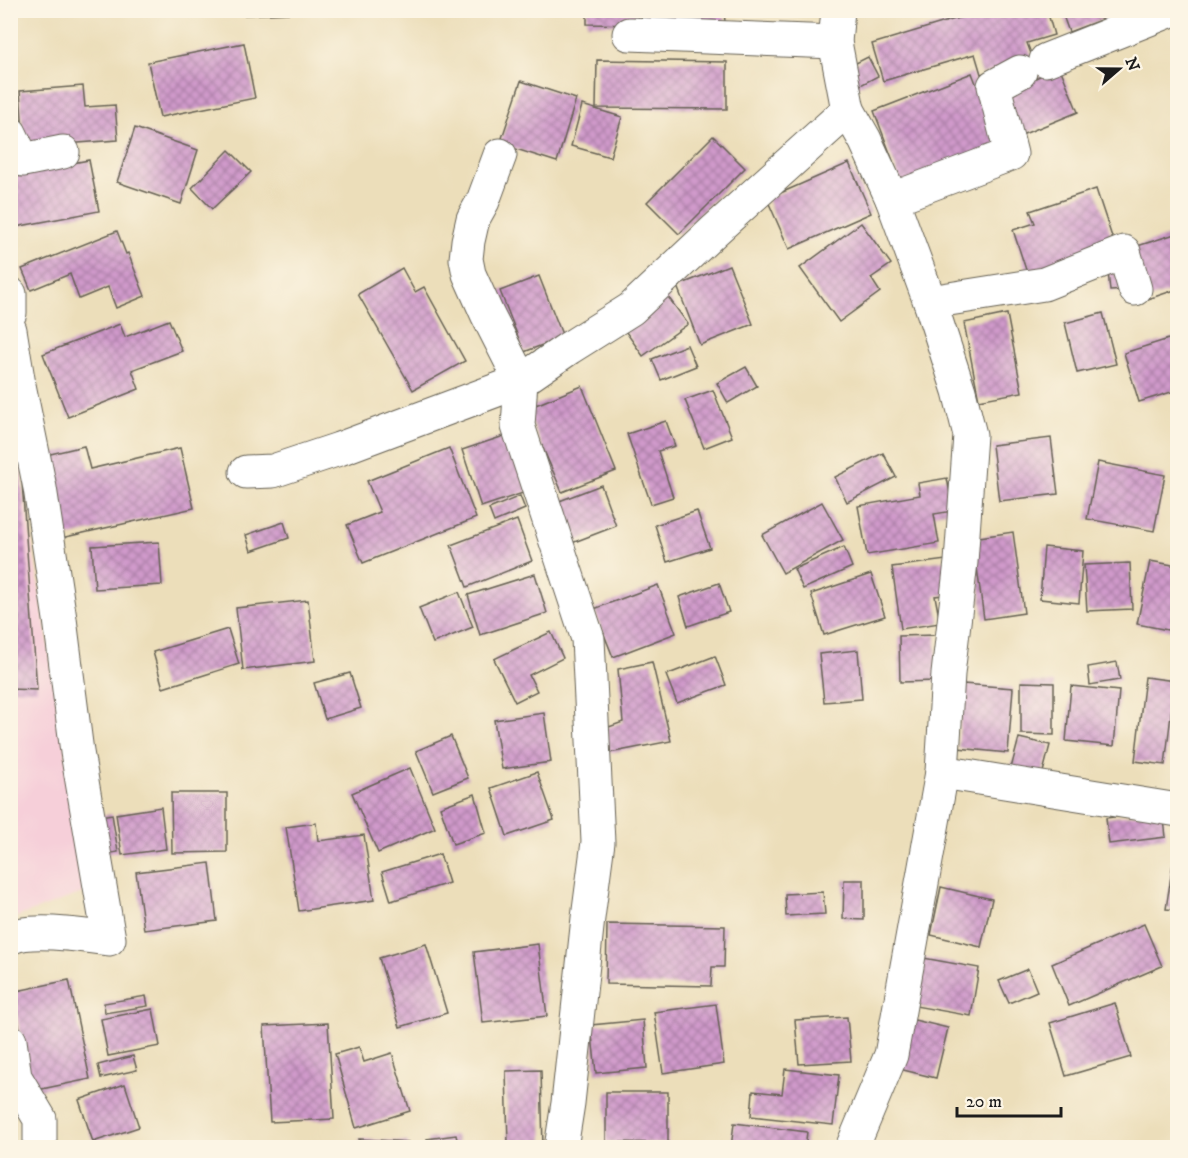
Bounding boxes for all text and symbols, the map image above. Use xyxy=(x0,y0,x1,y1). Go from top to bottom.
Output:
north arrow xyxy=(1089,39,1149,99)
text: N xyxy=(1121,55,1144,74)
scale bar xyxy=(957,1080,1060,1118)
text: 20 m xyxy=(966,1091,1002,1113)

